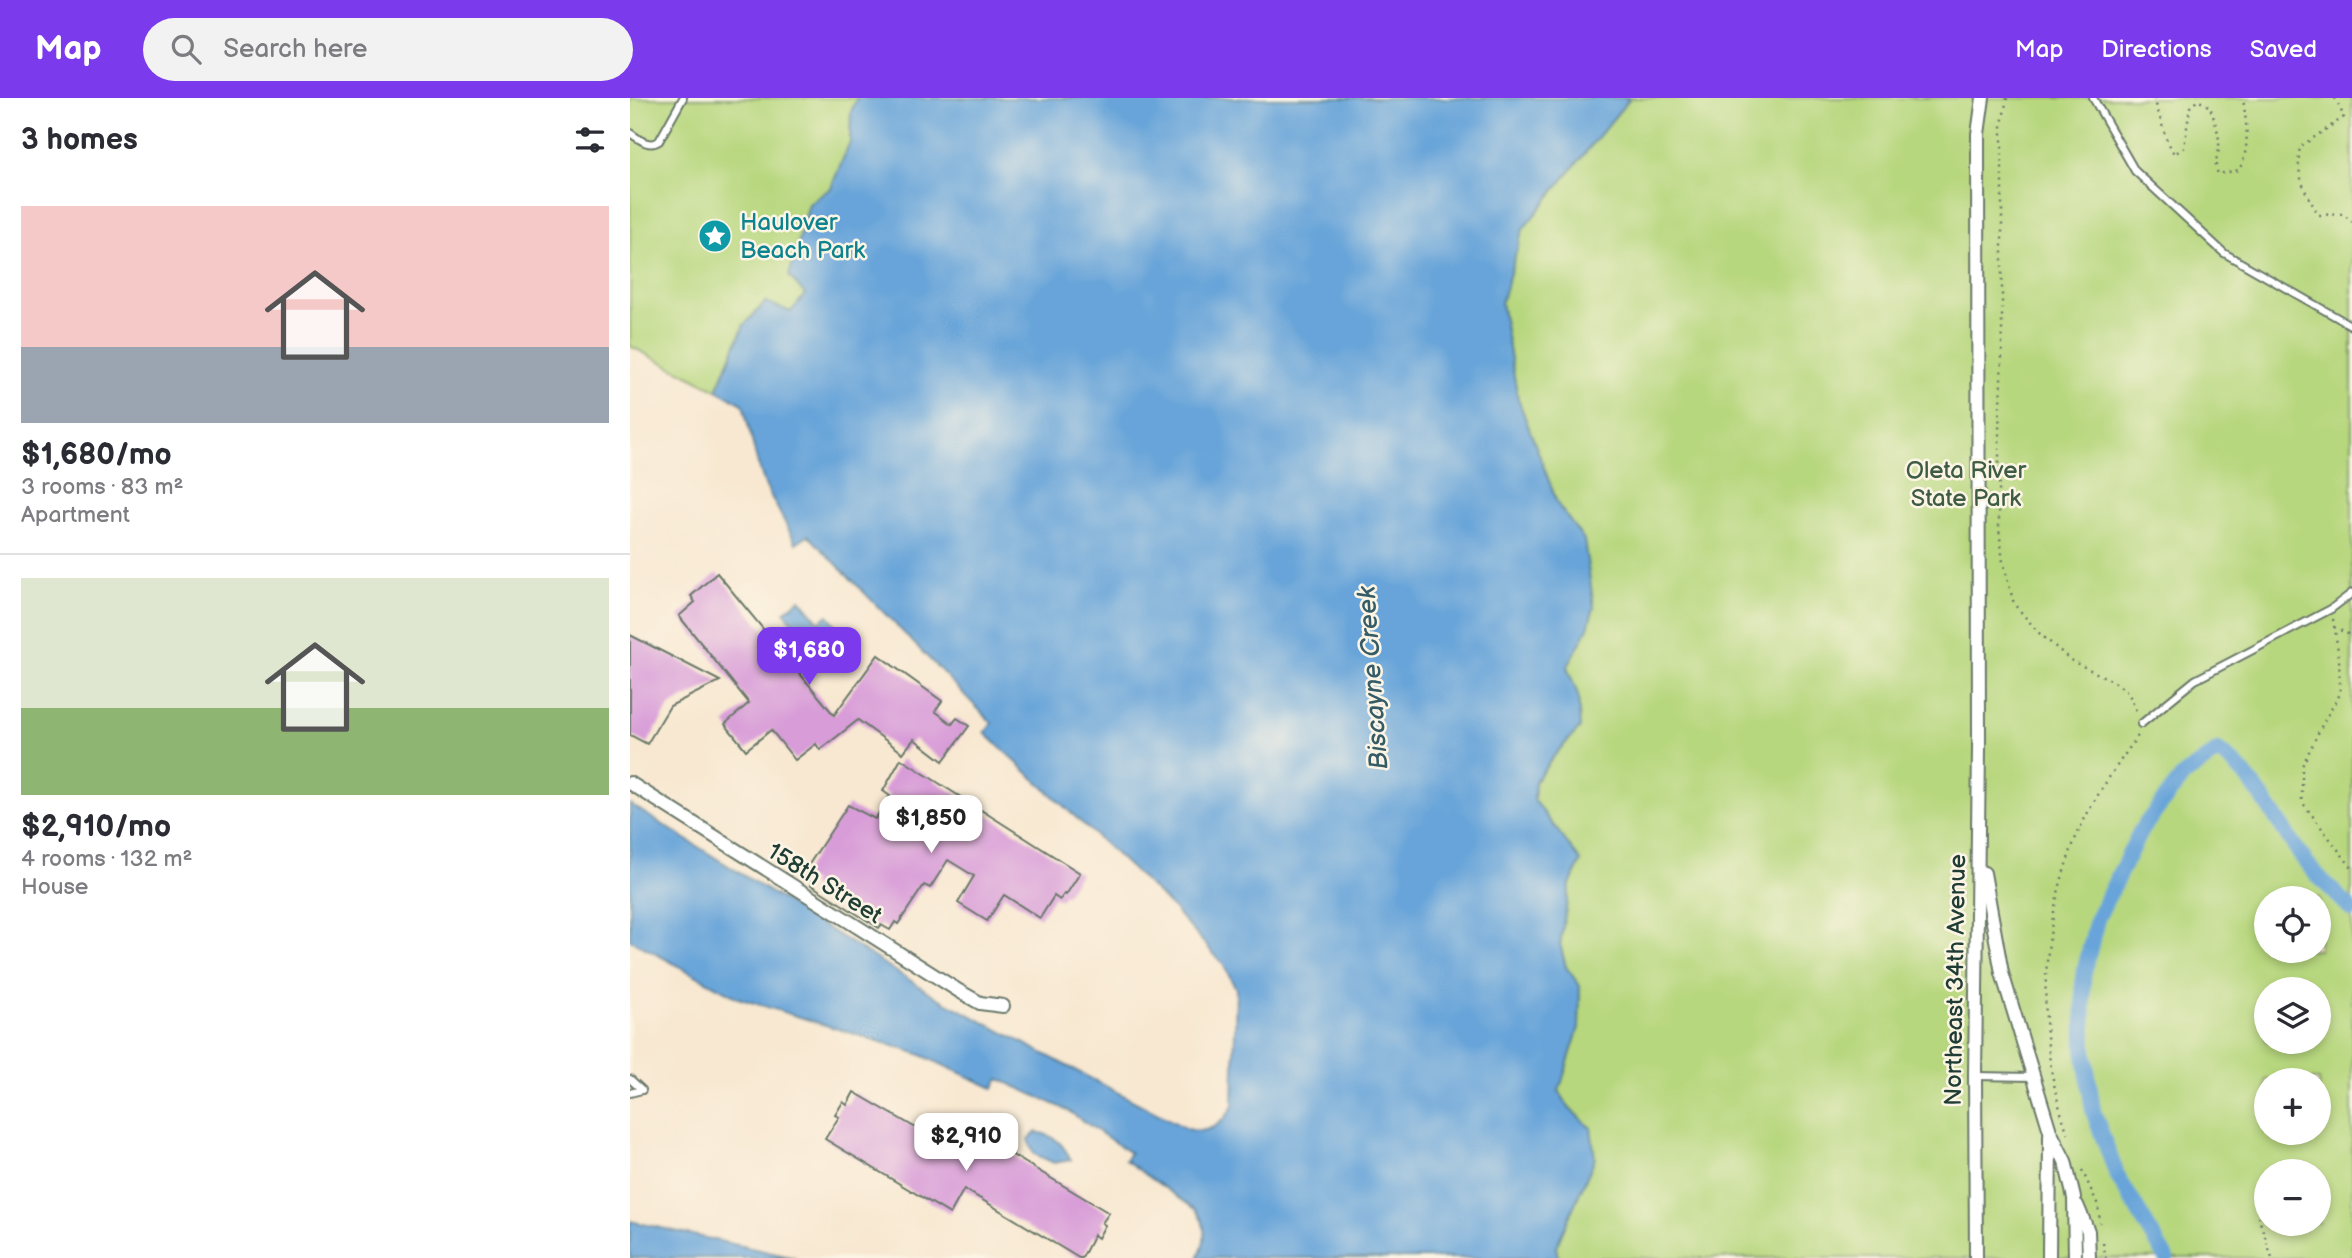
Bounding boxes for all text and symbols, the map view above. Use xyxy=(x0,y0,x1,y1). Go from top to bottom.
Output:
search box xyxy=(143,18,633,81)
text: Map xyxy=(35,29,101,69)
icon: search xyxy=(167,30,205,68)
text: Search here xyxy=(223,34,367,65)
text: Map xyxy=(2015,35,2063,64)
text: Directions xyxy=(2101,35,2212,64)
text: Saved xyxy=(2250,35,2317,64)
icon: filters xyxy=(571,121,609,159)
text: 3 homes xyxy=(21,122,138,158)
place label: Haulover Beach Park xyxy=(740,208,865,265)
place icon: Haulover Beach Park xyxy=(696,217,734,255)
icon: home xyxy=(252,252,378,378)
text: $1,680/mo xyxy=(21,437,172,473)
park label: Oleta River State Park xyxy=(1906,456,2027,513)
text: 3 rooms · 83 m² xyxy=(21,473,183,501)
text: Apartment xyxy=(21,501,130,529)
water label: Biscayne Creek xyxy=(1352,584,1395,771)
icon: home xyxy=(252,624,378,750)
pin: $1,680 xyxy=(752,628,866,687)
text: $1,680 xyxy=(773,636,845,664)
pin: $1,850 xyxy=(874,796,988,855)
text: $1,850 xyxy=(895,804,967,832)
text: $2,910/mo xyxy=(21,809,171,845)
street label: 158th Street xyxy=(762,837,888,930)
text: 4 rooms · 132 m² xyxy=(21,845,192,873)
street label: Northeast 34th Avenue xyxy=(1939,854,1972,1106)
text: House xyxy=(21,873,88,901)
map controls xyxy=(2254,886,2331,1236)
button: locate xyxy=(2254,886,2331,963)
button: layers xyxy=(2254,977,2331,1054)
button: + xyxy=(2254,1068,2331,1145)
pin: $2,910 xyxy=(909,1114,1023,1173)
text: $2,910 xyxy=(930,1122,1002,1150)
button: − xyxy=(2254,1159,2331,1236)

